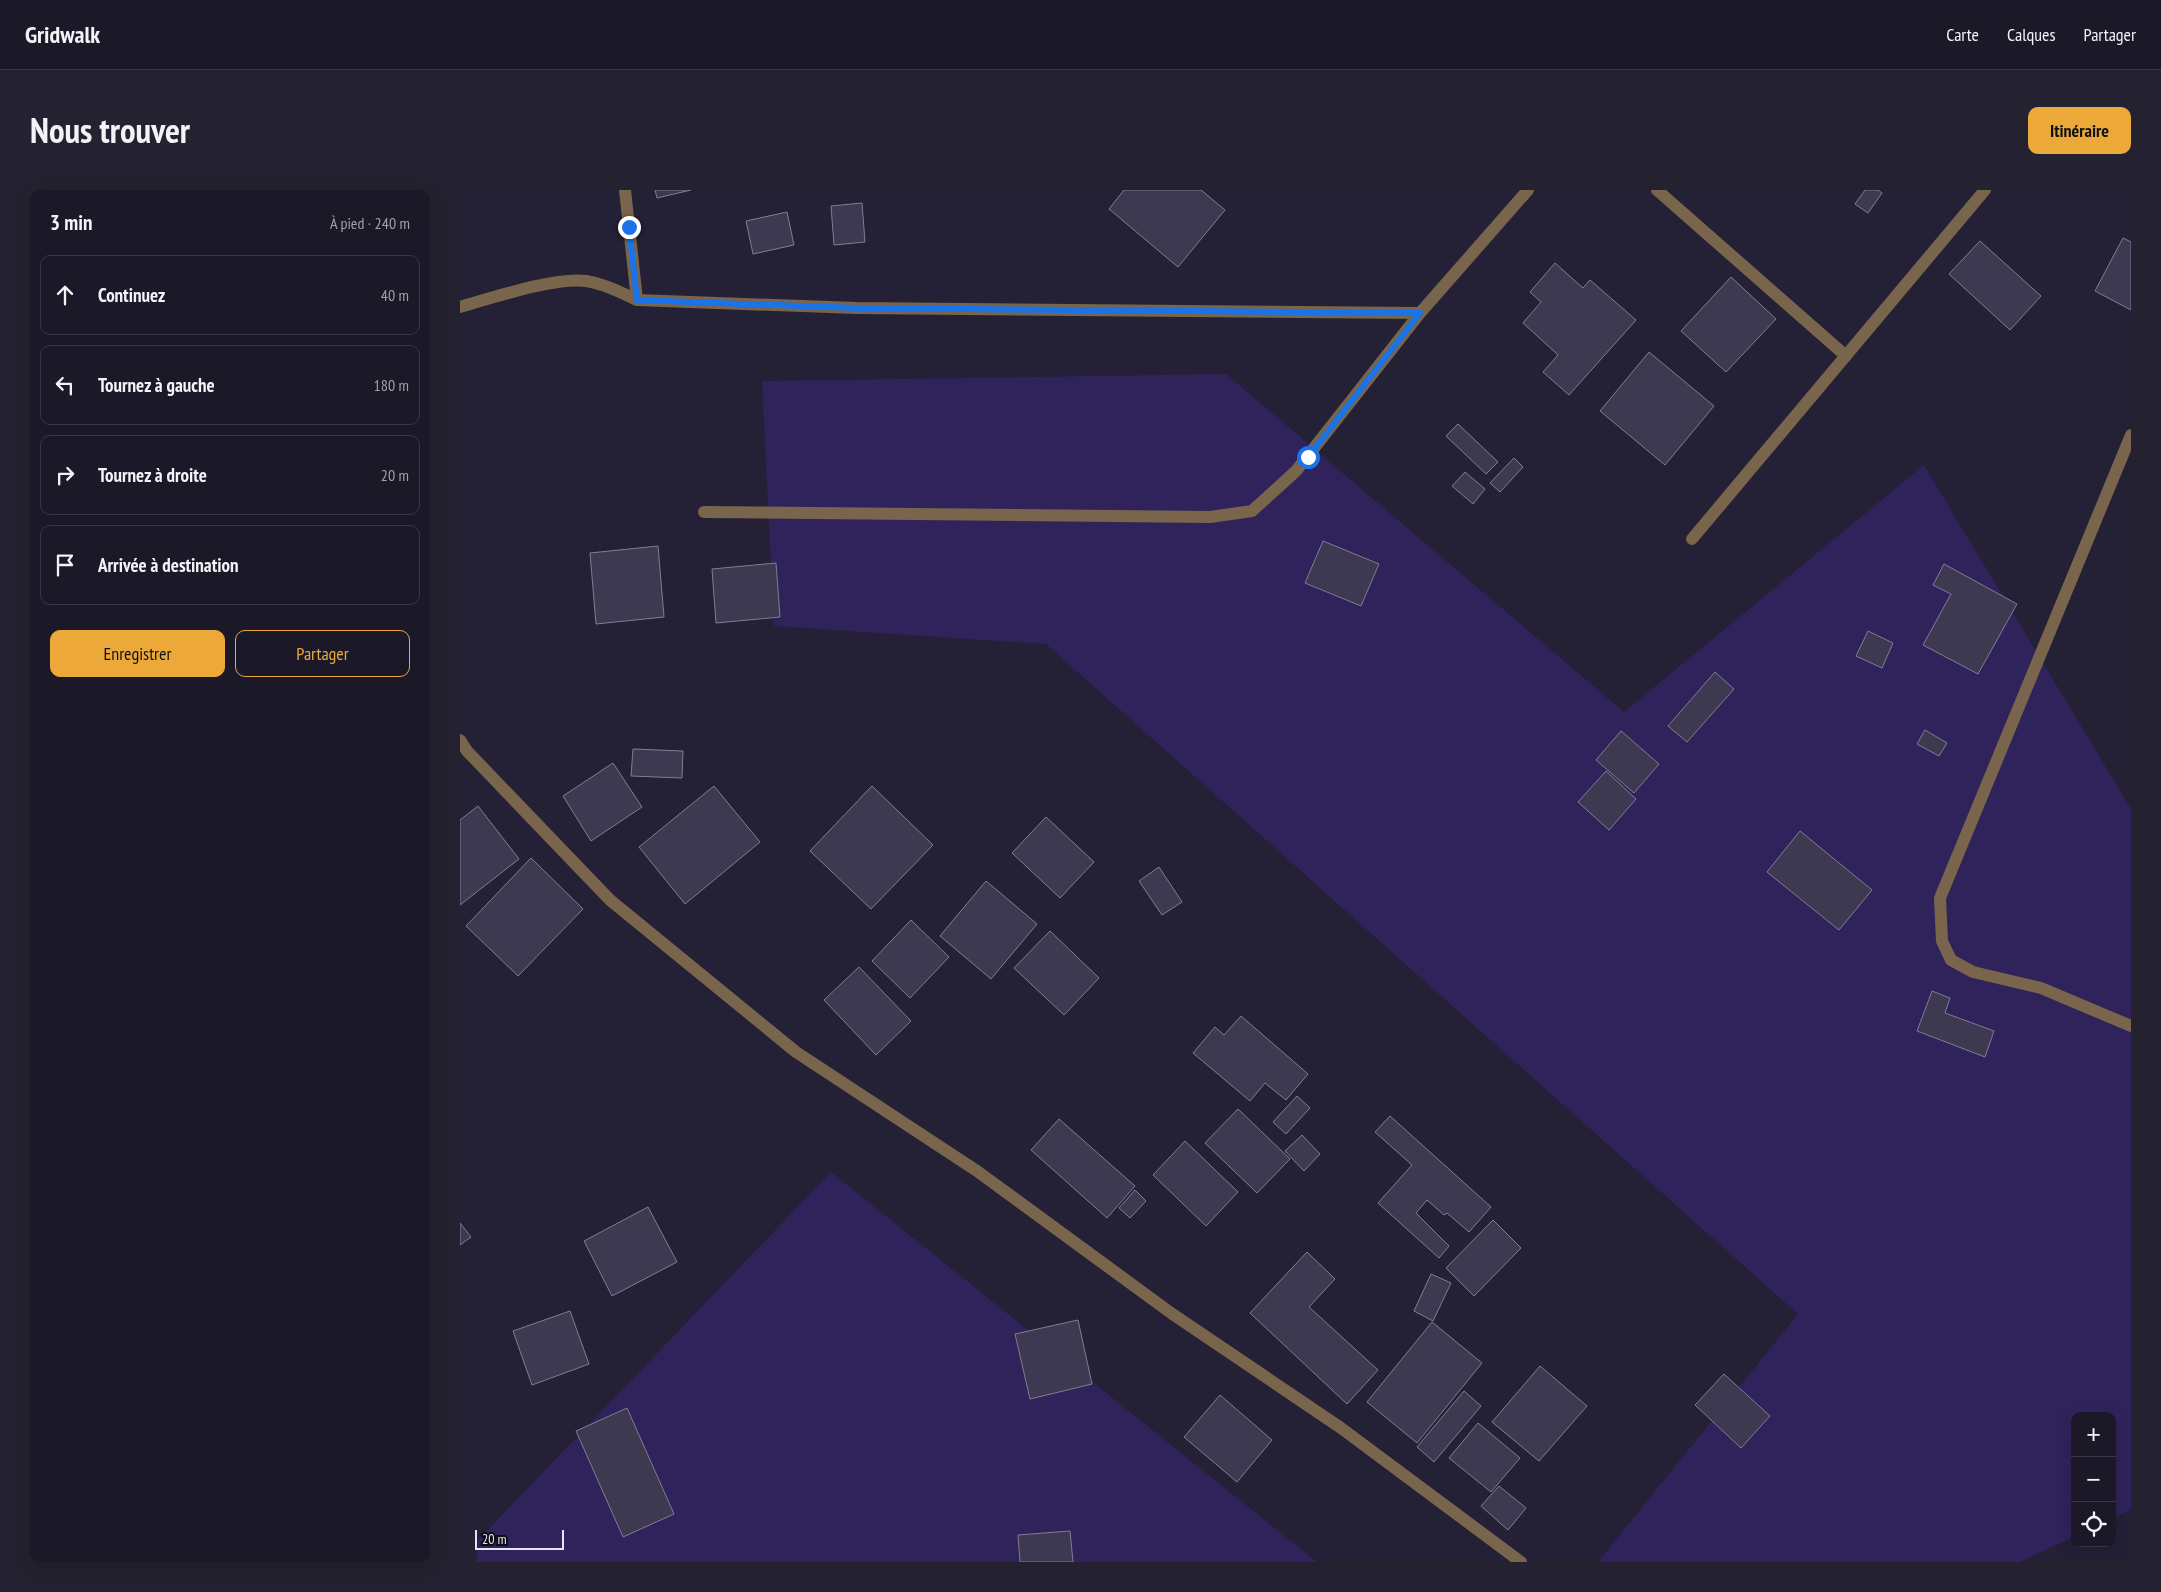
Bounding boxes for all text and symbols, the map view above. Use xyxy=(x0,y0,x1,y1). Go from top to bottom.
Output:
text: Gridwalk xyxy=(25,19,100,50)
text: Carte xyxy=(1946,23,1979,46)
text: Calques xyxy=(2007,23,2056,46)
text: Partager xyxy=(2084,23,2136,46)
text: Nous trouver xyxy=(30,107,190,153)
button: Itinéraire xyxy=(2028,107,2131,154)
text: 3 min xyxy=(50,209,92,236)
text: À pied · 240 m xyxy=(330,213,410,233)
route end xyxy=(618,216,641,239)
icon: ahead xyxy=(51,281,79,309)
text: Continuez xyxy=(98,283,165,307)
text: 40 m xyxy=(381,285,409,305)
icon: left xyxy=(51,371,79,399)
text: Tournez à gauche xyxy=(98,373,215,397)
text: 180 m xyxy=(374,375,409,395)
route start xyxy=(1297,446,1320,469)
icon: right xyxy=(51,461,79,489)
text: Tournez à droite xyxy=(98,463,207,487)
text: 20 m xyxy=(381,465,409,485)
icon: arrive xyxy=(51,551,79,579)
text: Arrivée à destination xyxy=(98,553,239,577)
button: Enregistrer xyxy=(50,630,225,677)
button: Partager xyxy=(235,630,410,677)
map controls xyxy=(2071,1412,2116,1547)
button: + xyxy=(2071,1412,2116,1457)
button: − xyxy=(2071,1457,2116,1502)
button: locate xyxy=(2071,1502,2116,1547)
scale bar xyxy=(475,1527,564,1550)
text: 20 m xyxy=(482,1530,507,1548)

